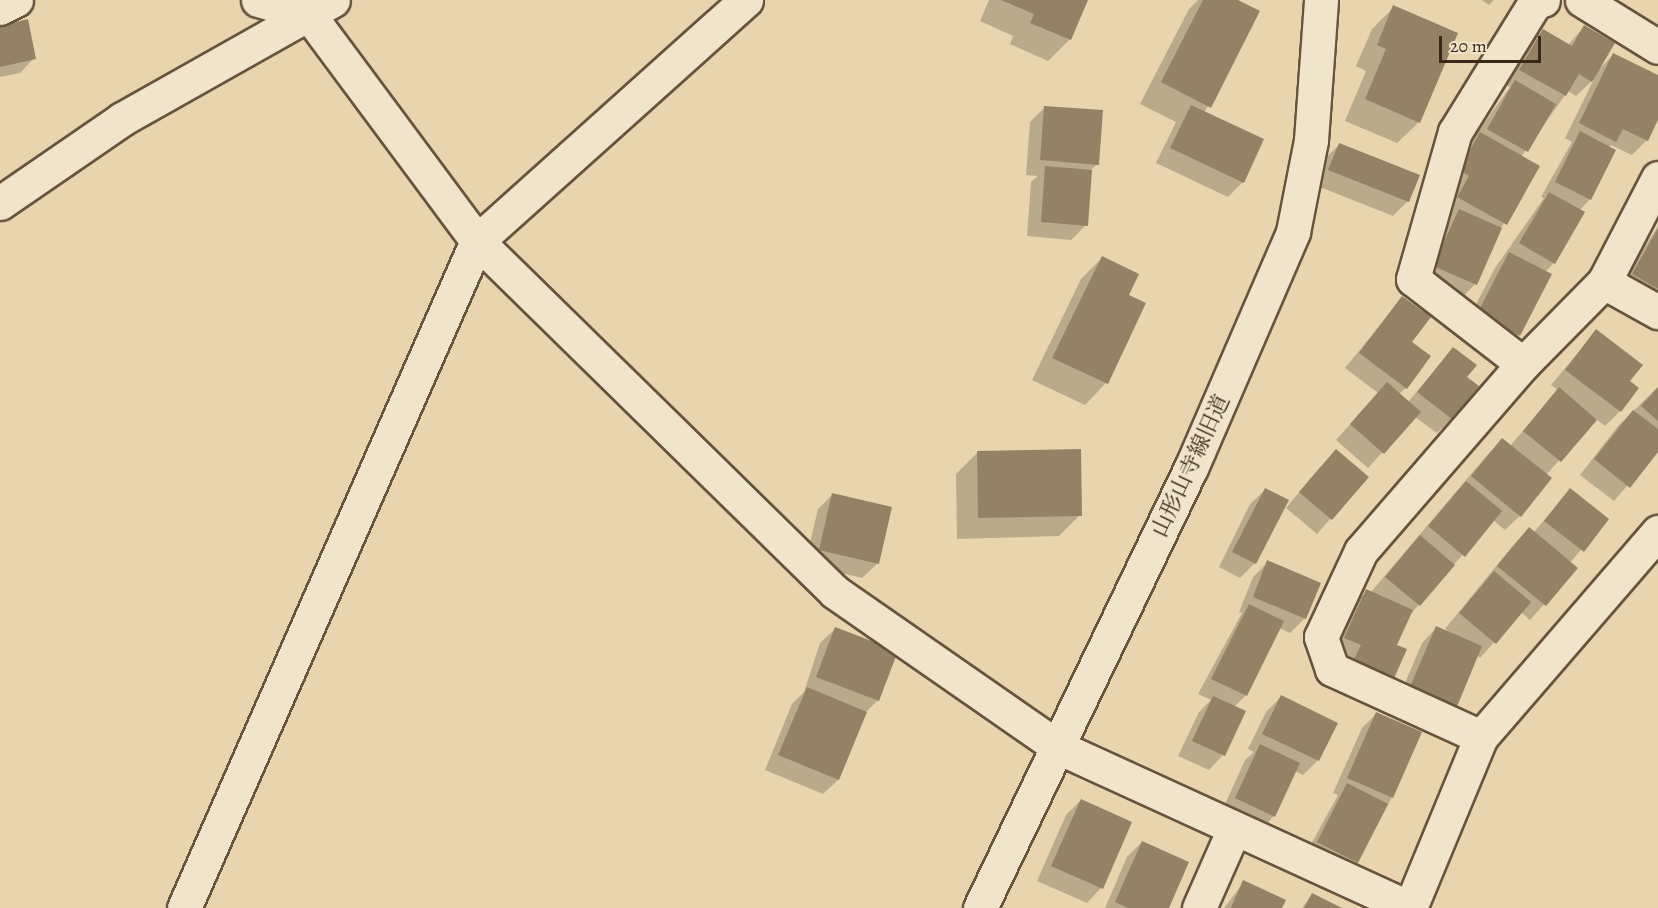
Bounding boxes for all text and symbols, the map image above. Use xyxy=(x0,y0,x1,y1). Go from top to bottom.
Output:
scale bar xyxy=(1442,24,1544,62)
text: 20 m xyxy=(1450,34,1487,58)
street label: 山形山寺線旧道 xyxy=(1146,391,1236,541)

